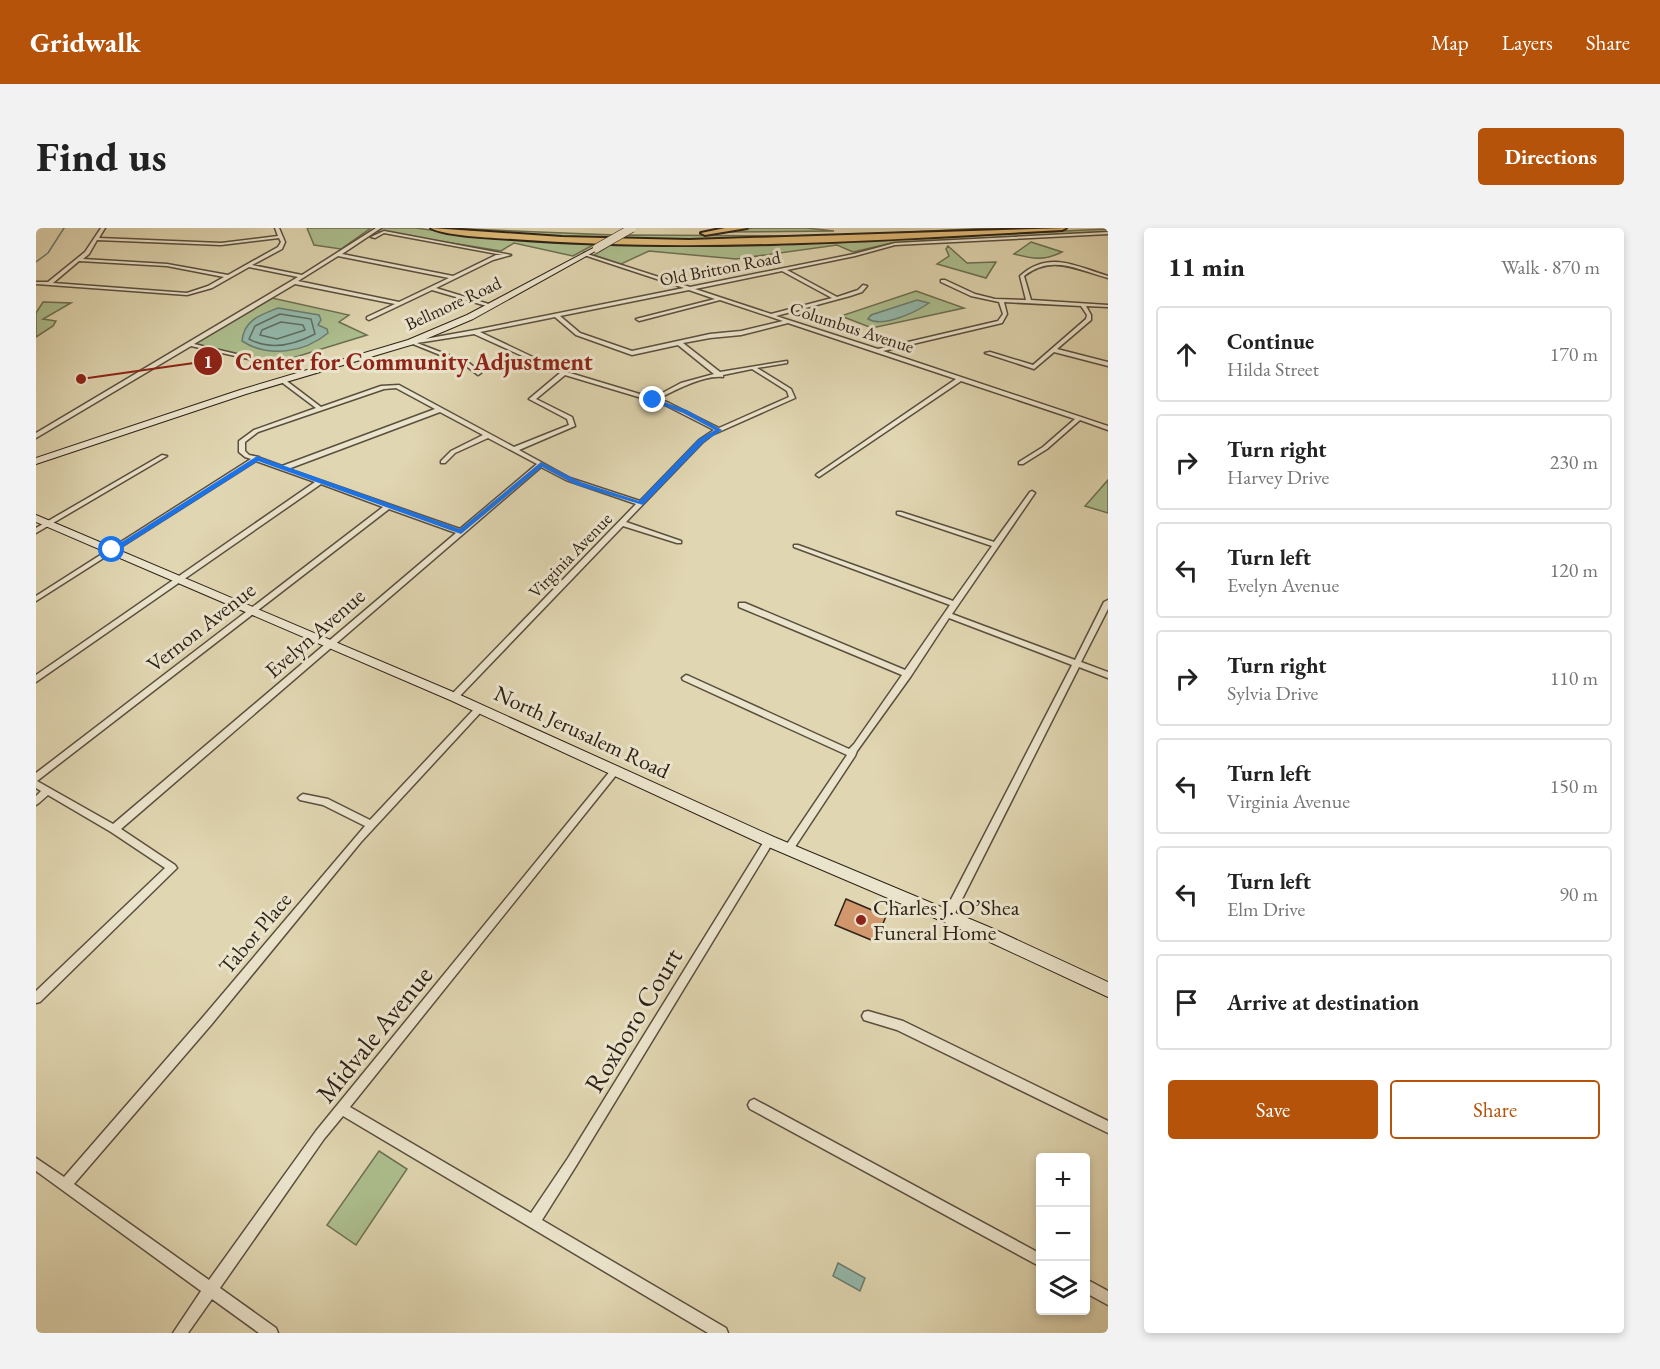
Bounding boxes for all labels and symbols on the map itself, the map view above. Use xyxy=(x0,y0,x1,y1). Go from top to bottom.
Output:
street label: Old Britton Road xyxy=(658,245,783,291)
street label: Bellmore Road xyxy=(401,270,506,335)
street label: Columbus Avenue xyxy=(787,296,917,358)
callout: Center for Community Adjustment xyxy=(193,340,604,382)
text: Center for Community Adjustment xyxy=(235,346,593,378)
text: 1 xyxy=(203,350,213,373)
route end xyxy=(639,386,665,412)
street label: Virginia Avenue xyxy=(523,507,617,603)
route start xyxy=(98,536,124,562)
street label: Vernon Avenue xyxy=(141,575,262,679)
street label: Evelyn Avenue xyxy=(259,581,371,684)
street label: North Jerusalem Road xyxy=(489,679,675,786)
street label: Tabor Place xyxy=(212,886,298,980)
place label: Charles J. O’Shea Funeral Home xyxy=(873,893,1020,947)
marker: Charles J. O’Shea Funeral Home xyxy=(854,913,868,927)
street label: Roxboro Court xyxy=(576,941,690,1099)
street label: Midvale Avenue xyxy=(308,958,440,1110)

